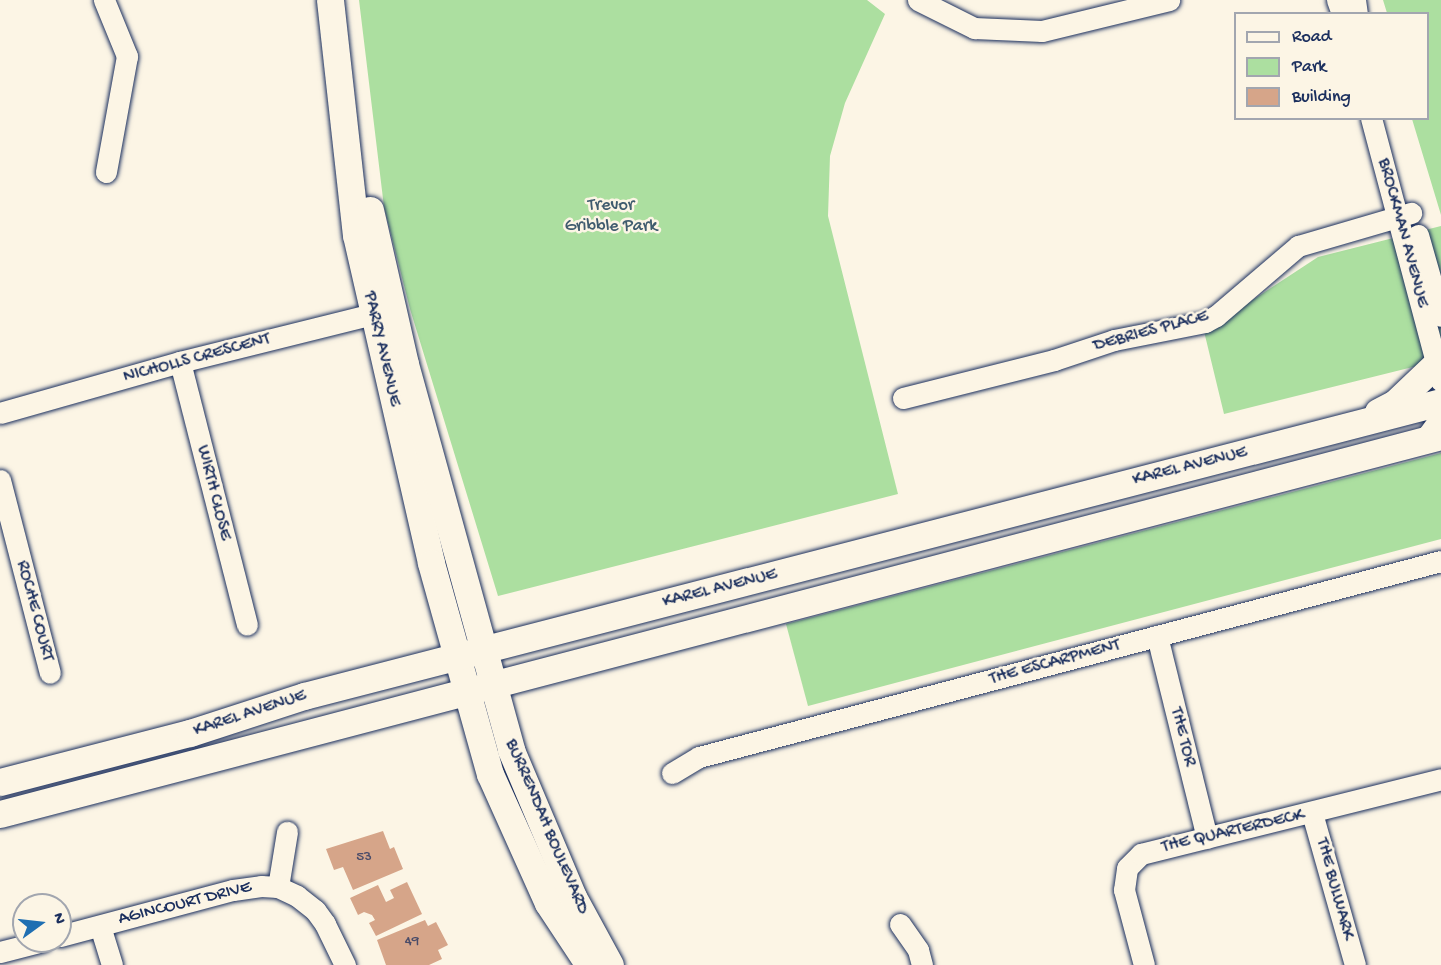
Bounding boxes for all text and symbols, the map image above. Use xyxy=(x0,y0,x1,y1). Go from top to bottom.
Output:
legend xyxy=(1234,12,1429,120)
text: Road xyxy=(1292,27,1331,48)
text: Park xyxy=(1292,57,1326,78)
text: Building xyxy=(1292,87,1351,108)
street label: BROCKMAN AVENUE xyxy=(1372,156,1432,310)
park label: Trevor Gribble Park xyxy=(565,196,657,238)
street label: PARRY AVENUE xyxy=(357,289,405,409)
street label: DEBRIES PLACE xyxy=(1091,306,1211,358)
street label: NICHOLLS CRESCENT xyxy=(121,329,273,389)
street label: KAREL AVENUE xyxy=(1131,442,1249,492)
street label: WIRTH CLOSE xyxy=(191,443,235,543)
street label: ROCHE COURT xyxy=(10,558,58,664)
street label: KAREL AVENUE xyxy=(661,564,779,614)
street label: THE ESCARPMENT xyxy=(987,635,1123,691)
street label: KAREL AVENUE xyxy=(191,686,309,742)
street label: THE TOR xyxy=(1164,705,1200,769)
street label: BURRENDAH BOULEVARD xyxy=(499,736,593,918)
street label: THE QUARTERDECK xyxy=(1160,805,1306,859)
street label: THE BULWARK xyxy=(1310,836,1358,942)
house number: 53 xyxy=(356,849,372,867)
street label: AGINCOURT DRIVE xyxy=(116,877,254,931)
north arrow xyxy=(12,893,72,953)
text: N xyxy=(47,911,68,926)
house number: 49 xyxy=(405,933,419,951)

